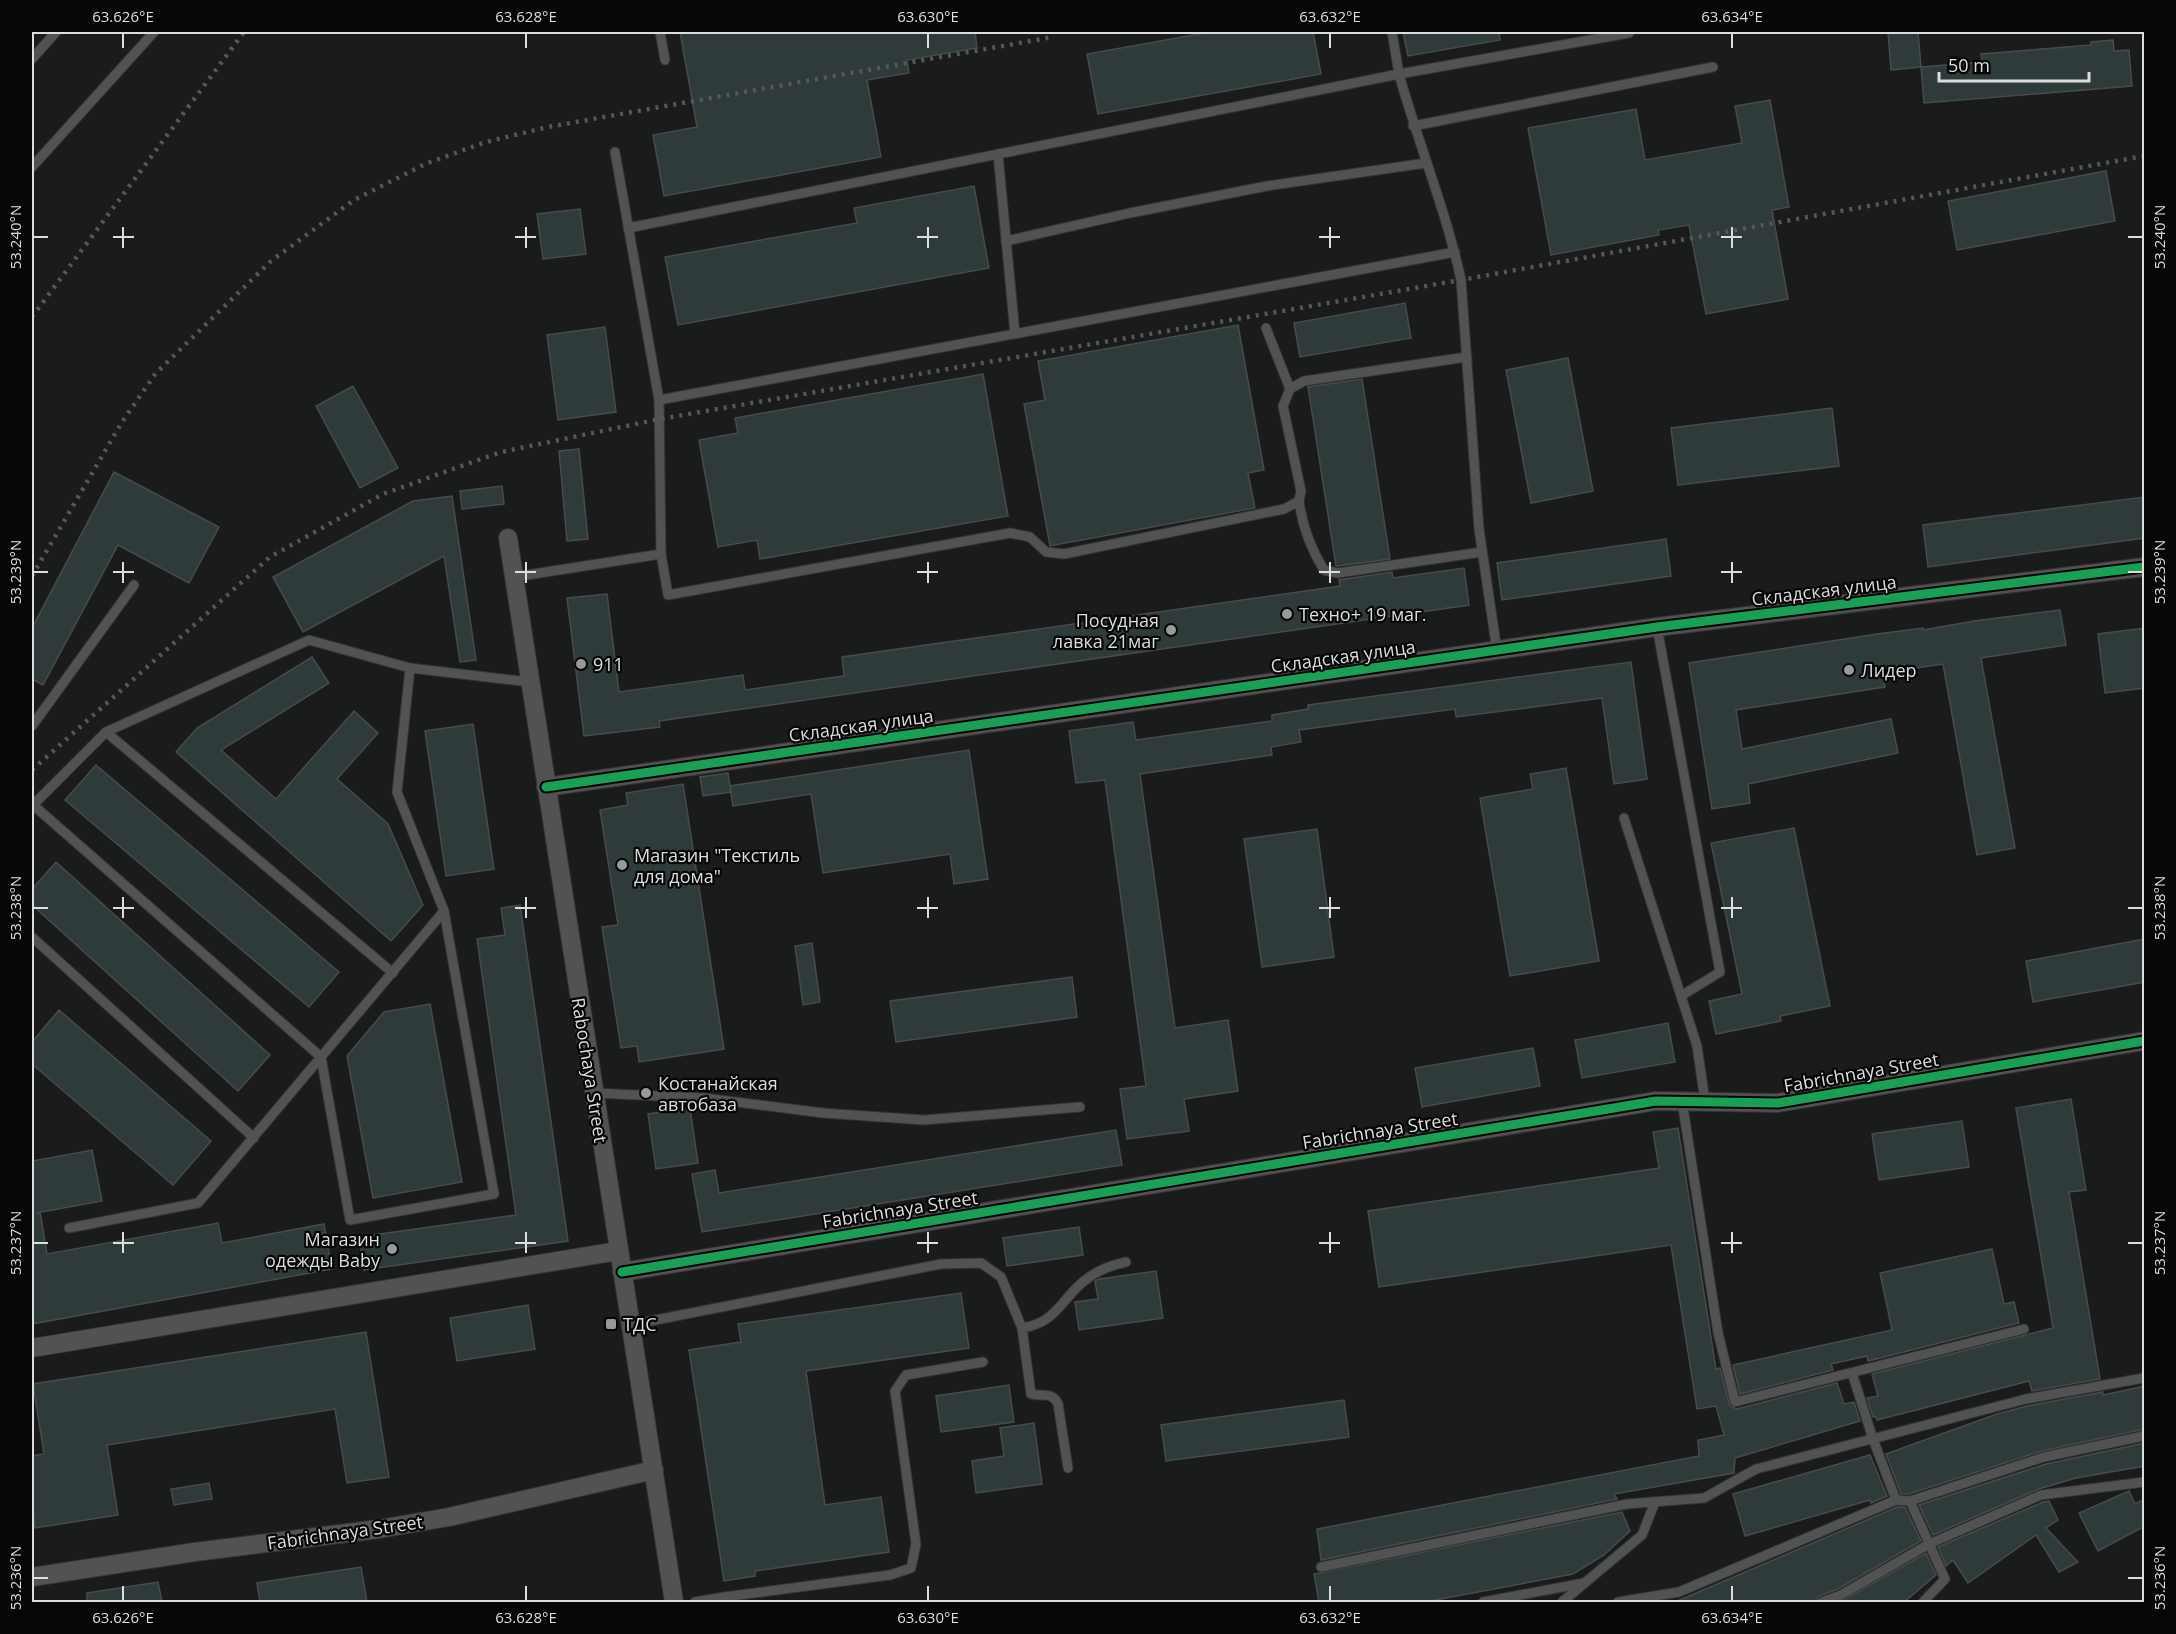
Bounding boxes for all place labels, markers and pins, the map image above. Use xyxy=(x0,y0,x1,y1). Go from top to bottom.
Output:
place label: Техно+ 19 маг. xyxy=(1299,602,1427,626)
marker: Техно+ 19 маг. xyxy=(1280,607,1294,621)
place label: Посудная лавка 21маг xyxy=(1053,608,1159,653)
marker: Посудная лавка 21маг xyxy=(1164,623,1178,637)
place label: 911 xyxy=(593,652,624,676)
marker: 911 xyxy=(574,657,588,671)
place label: Лидер xyxy=(1861,658,1917,682)
marker: Лидер xyxy=(1842,663,1856,677)
place label: Магазин "Текстиль для дома" xyxy=(634,843,800,888)
marker: Магазин "Текстиль для дома" xyxy=(615,858,629,872)
place label: Костанайская автобаза xyxy=(658,1071,778,1116)
marker: Костанайская автобаза xyxy=(639,1086,653,1100)
place label: Магазин одежды Baby xyxy=(265,1227,381,1272)
marker: Магазин одежды Baby xyxy=(385,1242,399,1256)
place label: ТДС xyxy=(623,1312,657,1336)
marker: ТДС xyxy=(604,1317,618,1331)

